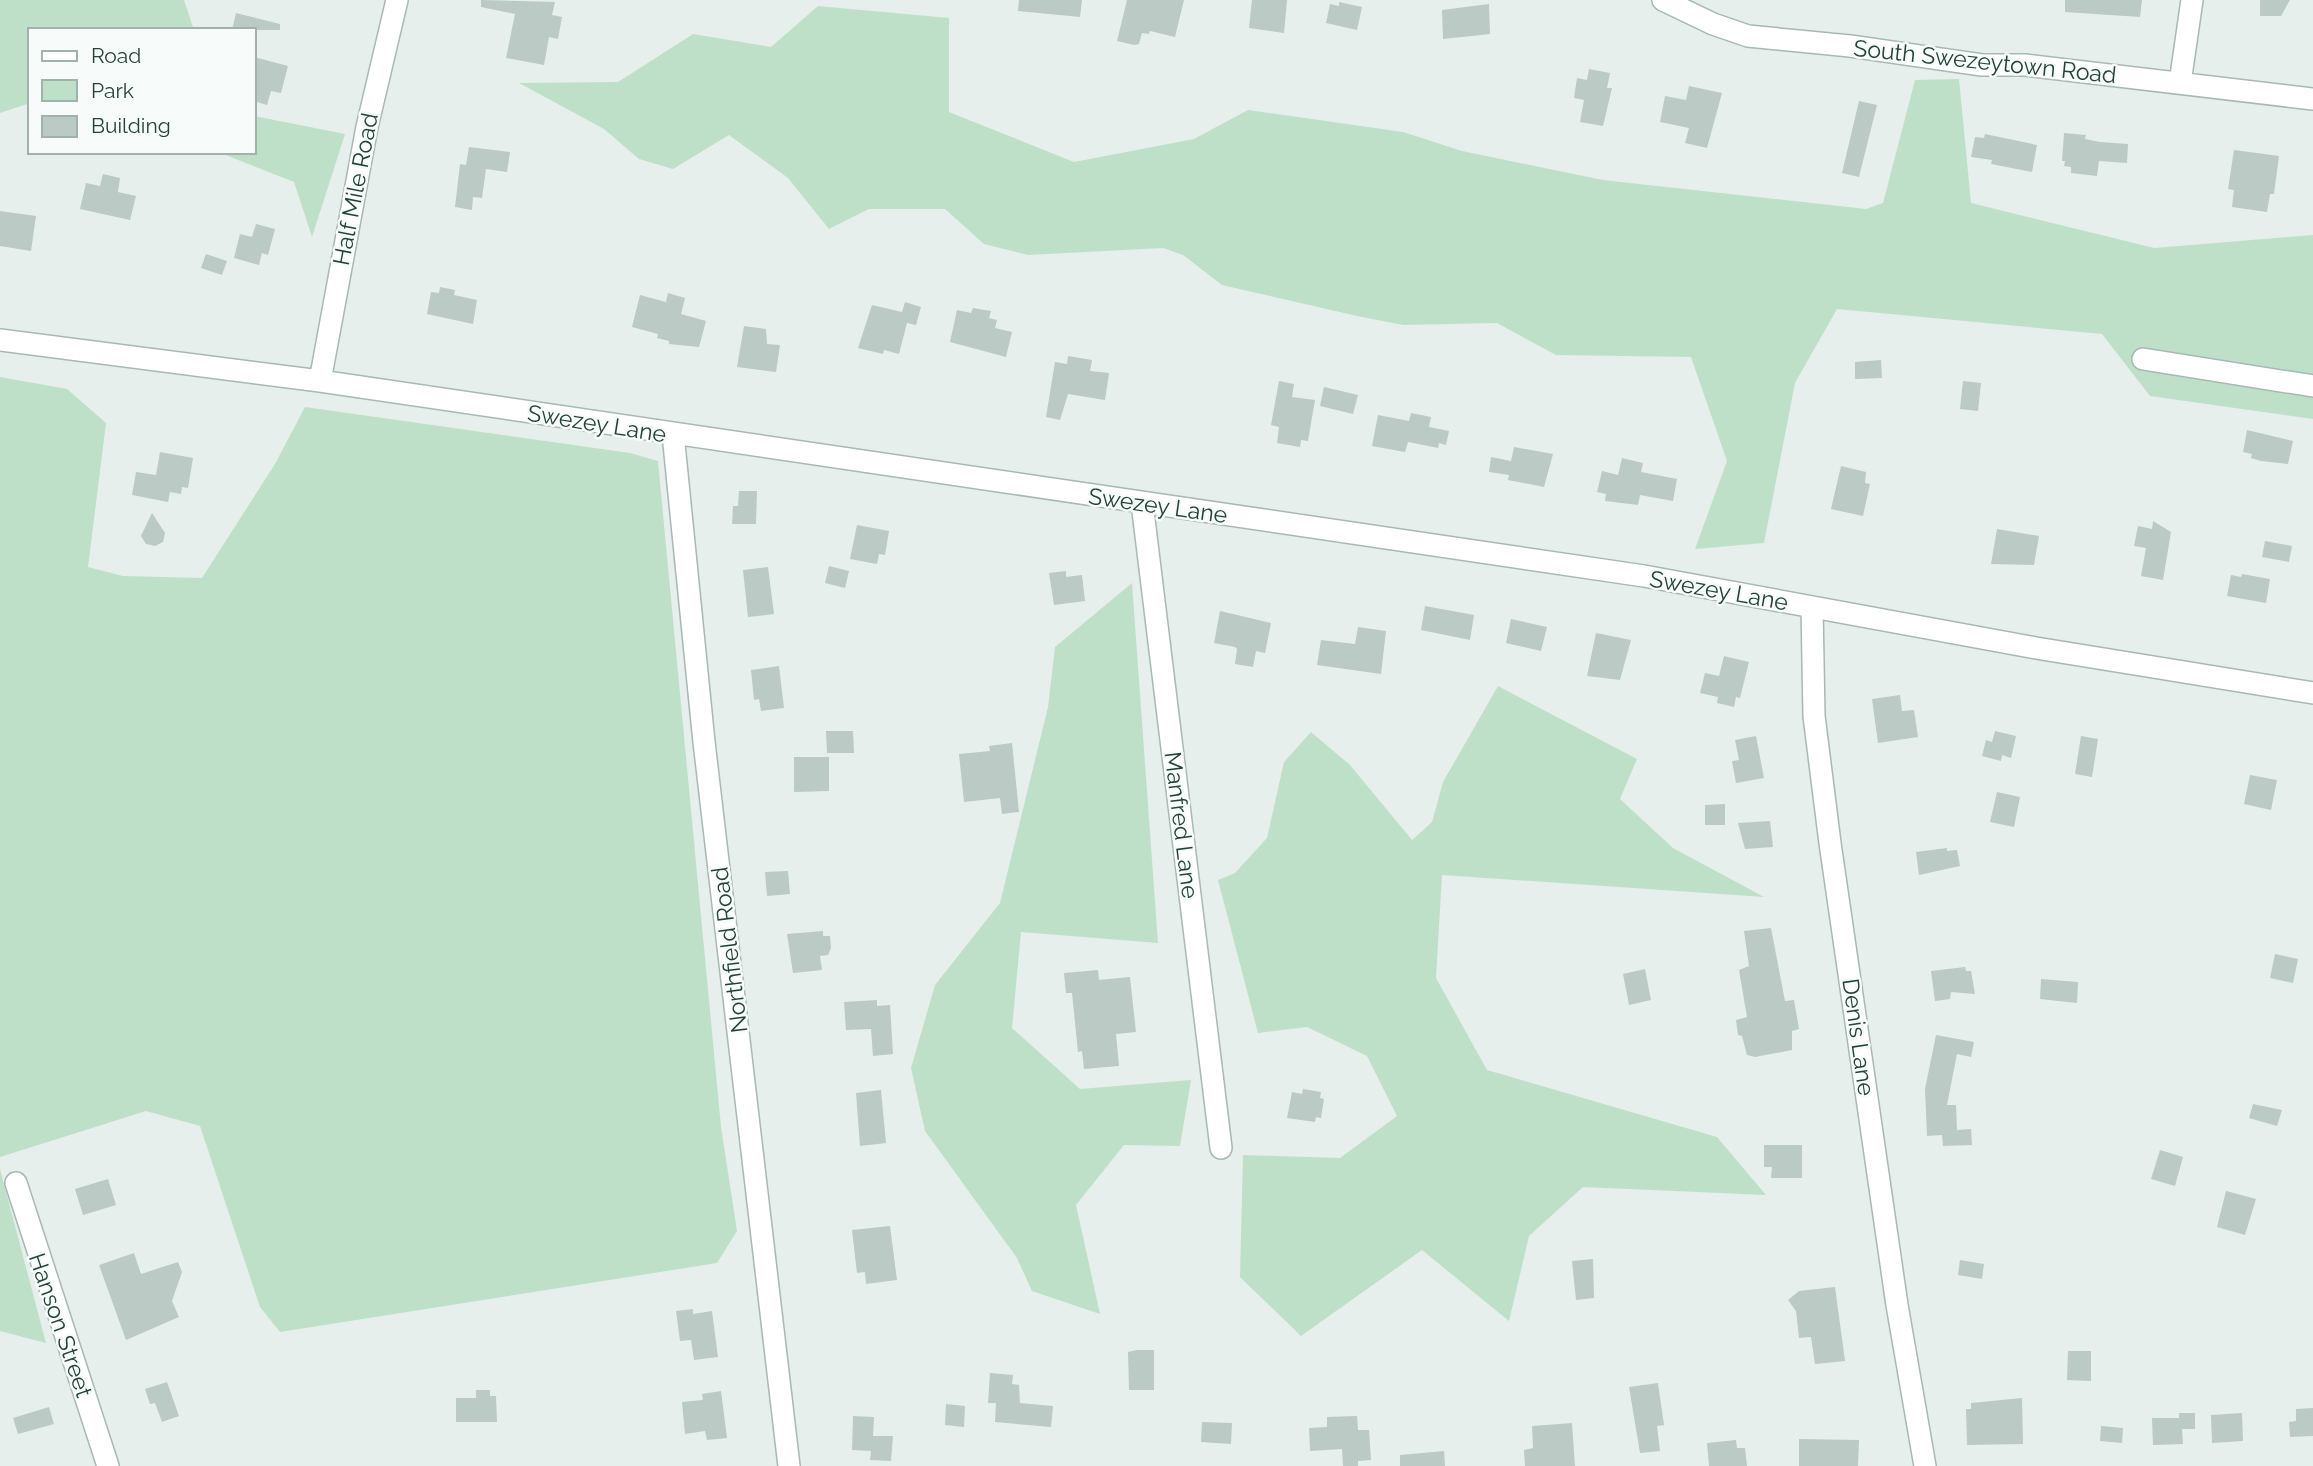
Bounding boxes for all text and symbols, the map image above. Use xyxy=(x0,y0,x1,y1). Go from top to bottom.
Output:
legend xyxy=(28,28,256,154)
street label: South Swezeytown Road xyxy=(1852,34,2118,88)
text: Road xyxy=(91,43,141,68)
text: Park xyxy=(91,78,134,103)
street label: Half Mile Road xyxy=(327,111,383,267)
text: Building xyxy=(91,113,171,138)
street label: Swezey Lane xyxy=(526,399,668,447)
street label: Swezey Lane xyxy=(1087,482,1229,528)
street label: Swezey Lane xyxy=(1648,565,1790,615)
street label: Manfred Lane xyxy=(1160,750,1204,900)
street label: Northfield Road xyxy=(705,865,753,1035)
street label: Denis Lane xyxy=(1837,977,1881,1097)
street label: Hanson Street xyxy=(24,1249,98,1401)

